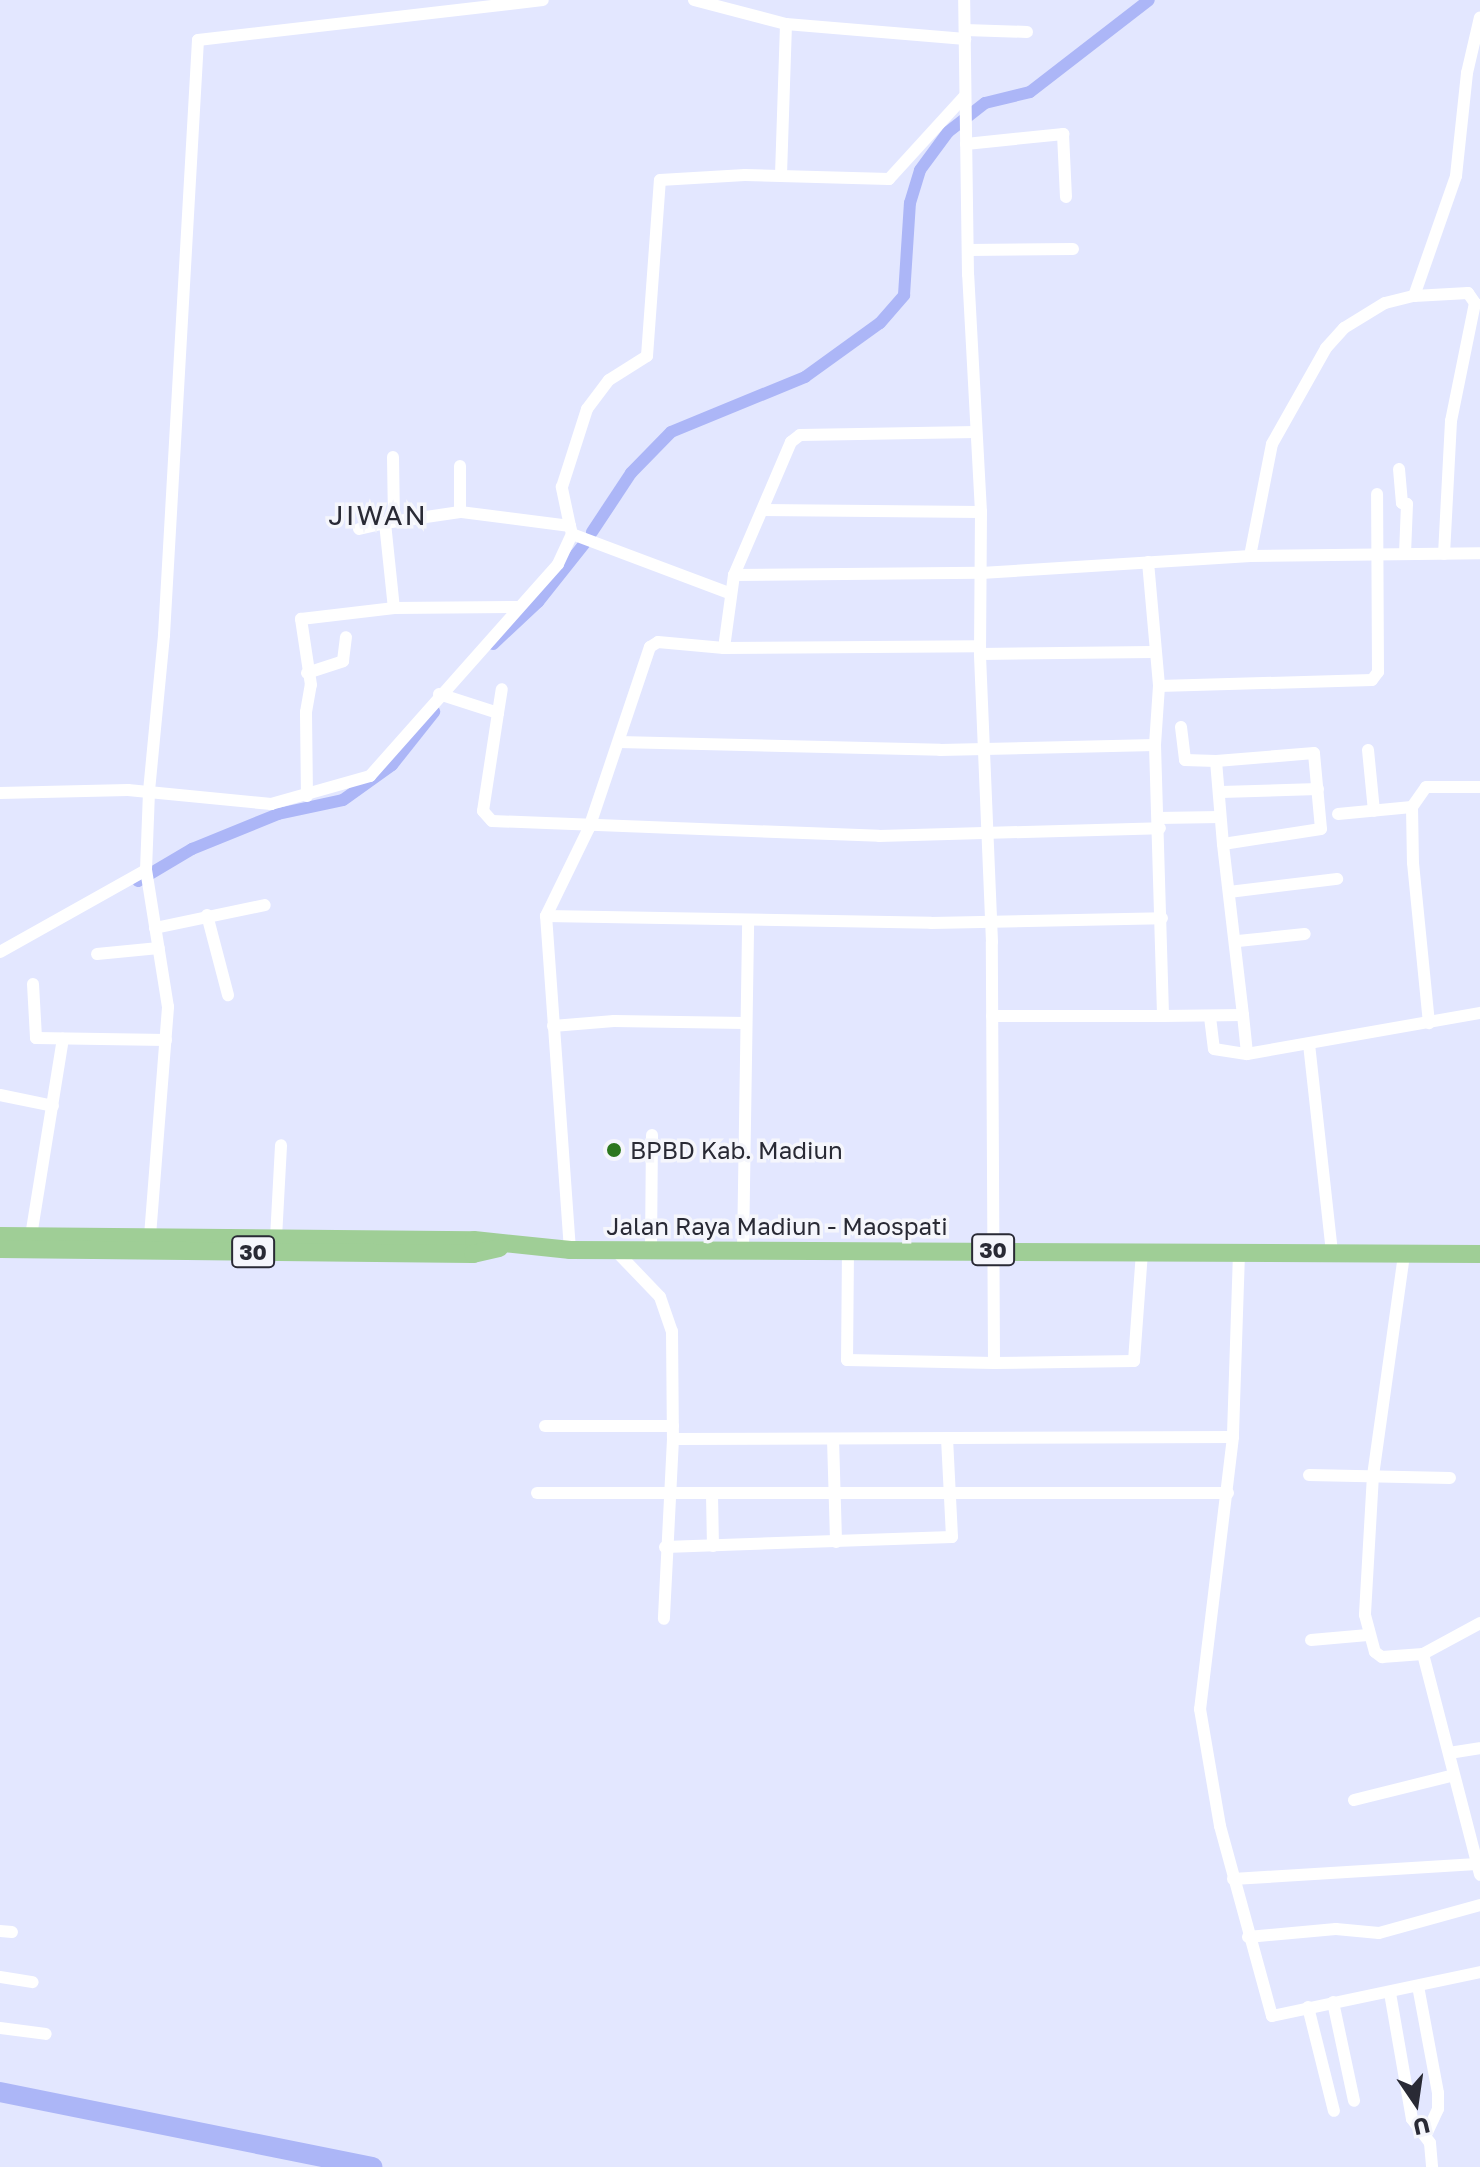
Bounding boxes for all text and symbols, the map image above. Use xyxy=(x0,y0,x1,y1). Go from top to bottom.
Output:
district label: JIWAN xyxy=(328,498,428,532)
place label: BPBD Kab. Madiun xyxy=(630,1136,843,1164)
marker: BPBD Kab. Madiun xyxy=(605,1141,623,1159)
street label: Jalan Raya Madiun - Maospati xyxy=(606,1212,948,1240)
road number: 30 xyxy=(971,1232,1015,1268)
road number: 30 xyxy=(231,1234,275,1270)
north arrow xyxy=(1376,2063,1456,2143)
text: U xyxy=(1411,2112,1432,2142)

